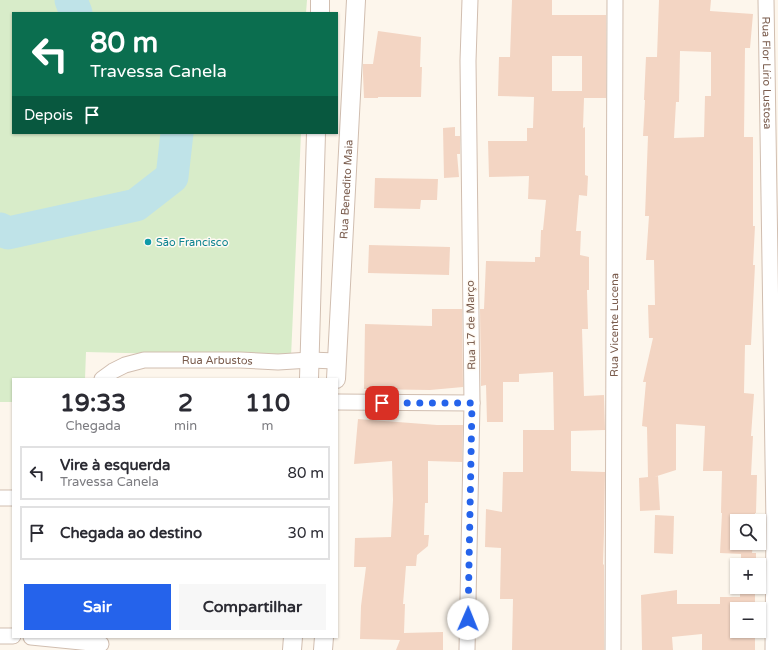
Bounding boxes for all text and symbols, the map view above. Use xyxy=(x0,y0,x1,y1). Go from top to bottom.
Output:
street label: Rua Flor Lírio Lustosa xyxy=(760,16,774,130)
text: 80 m xyxy=(90,26,158,60)
icon: left xyxy=(24,28,76,80)
text: Travessa Canela xyxy=(90,60,227,82)
icon: arrive xyxy=(81,104,103,126)
text: Depois xyxy=(24,106,73,124)
street label: Rua Benedito Maia xyxy=(337,139,355,239)
place label: São Francisco xyxy=(156,236,229,249)
marker: São Francisco xyxy=(143,237,153,247)
street label: Rua Vicente Lucena xyxy=(607,273,621,377)
street label: Rua 17 de Março xyxy=(464,280,478,370)
street label: Rua Arbustos xyxy=(182,354,253,367)
pin xyxy=(365,386,399,420)
text: 19:33 xyxy=(60,389,126,418)
text: 2 xyxy=(178,389,193,418)
text: 110 xyxy=(245,389,290,418)
icon: arrive xyxy=(371,392,393,414)
text: Chegada xyxy=(65,418,121,434)
text: min xyxy=(174,418,197,434)
text: m xyxy=(262,418,274,434)
text: Vire à esquerda xyxy=(60,456,170,474)
icon: left xyxy=(26,462,48,484)
text: 80 m xyxy=(287,464,324,482)
text: Travessa Canela xyxy=(60,474,159,490)
map controls xyxy=(730,514,766,638)
button: search xyxy=(730,514,766,550)
icon: arrive xyxy=(26,522,48,544)
text: Chegada ao destino xyxy=(60,524,202,542)
text: 30 m xyxy=(287,524,324,542)
button: + xyxy=(730,558,766,594)
button: Sair xyxy=(24,584,171,630)
button: Compartilhar xyxy=(179,584,326,630)
position arrow xyxy=(447,598,489,640)
button: − xyxy=(730,602,766,638)

